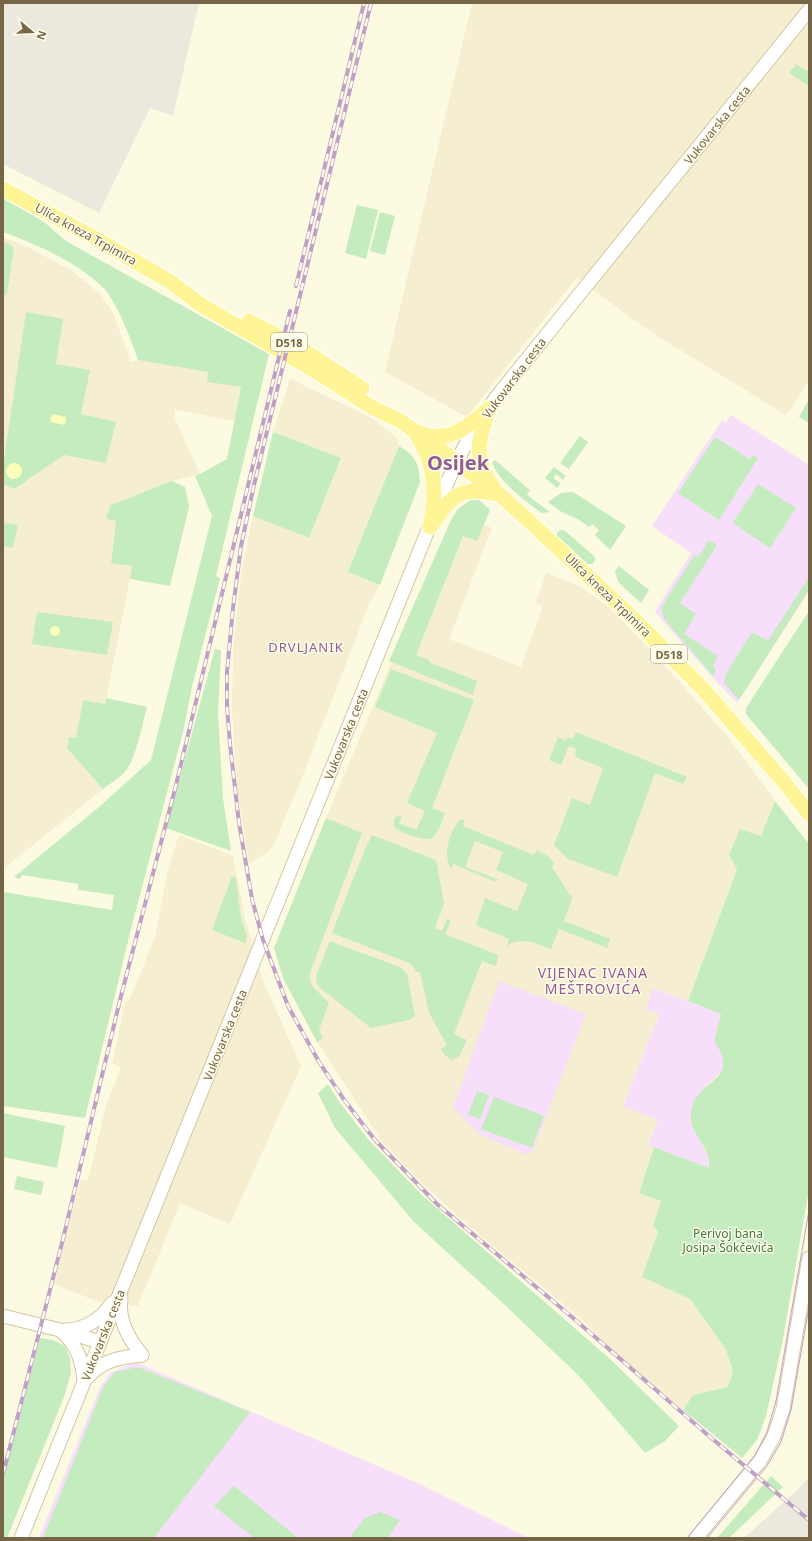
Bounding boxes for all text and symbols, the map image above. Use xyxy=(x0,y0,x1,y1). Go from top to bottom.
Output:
north arrow xyxy=(12,12,52,52)
text: N xyxy=(33,29,50,42)
street label: Vukovarska cesta xyxy=(680,82,754,168)
street label: Ulica kneza Trpimira xyxy=(32,199,140,269)
road number: D518 xyxy=(271,333,307,351)
street label: Vukovarska cesta xyxy=(478,334,550,422)
district label: Osijek xyxy=(427,449,490,476)
street label: Ulica kneza Trpimira xyxy=(561,549,655,641)
district label: DRVLJANIK xyxy=(268,638,344,656)
road number: D518 xyxy=(651,645,687,663)
street label: Vukovarska cesta xyxy=(320,686,372,782)
district label: VIJENAC IVANA MEŠTROVIĆA xyxy=(538,963,648,998)
street label: Vukovarska cesta xyxy=(199,987,251,1083)
park label: Perivoj bana Josipa Šokčevića xyxy=(682,1225,773,1256)
street label: Vukovarska cesta xyxy=(77,1287,129,1383)

